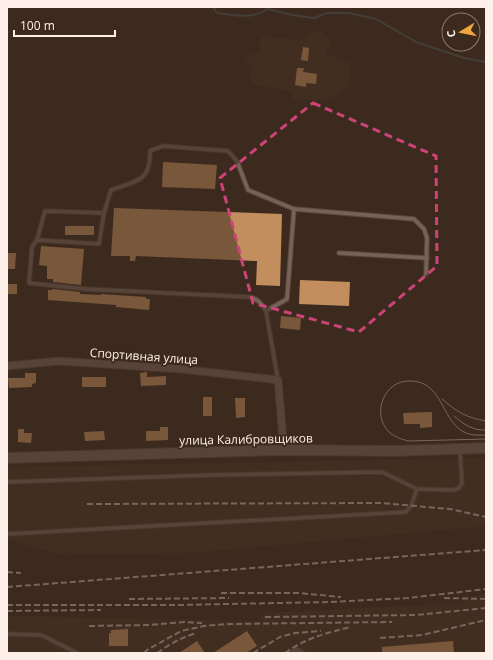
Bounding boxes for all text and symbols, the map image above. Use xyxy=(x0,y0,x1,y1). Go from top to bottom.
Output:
scale bar xyxy=(14,12,115,38)
north arrow xyxy=(441,12,481,52)
text: 100 m xyxy=(20,17,55,34)
text: С xyxy=(443,29,459,39)
street label: Спортивная улица xyxy=(89,344,199,368)
street label: улица Калибровщиков xyxy=(179,429,313,449)

